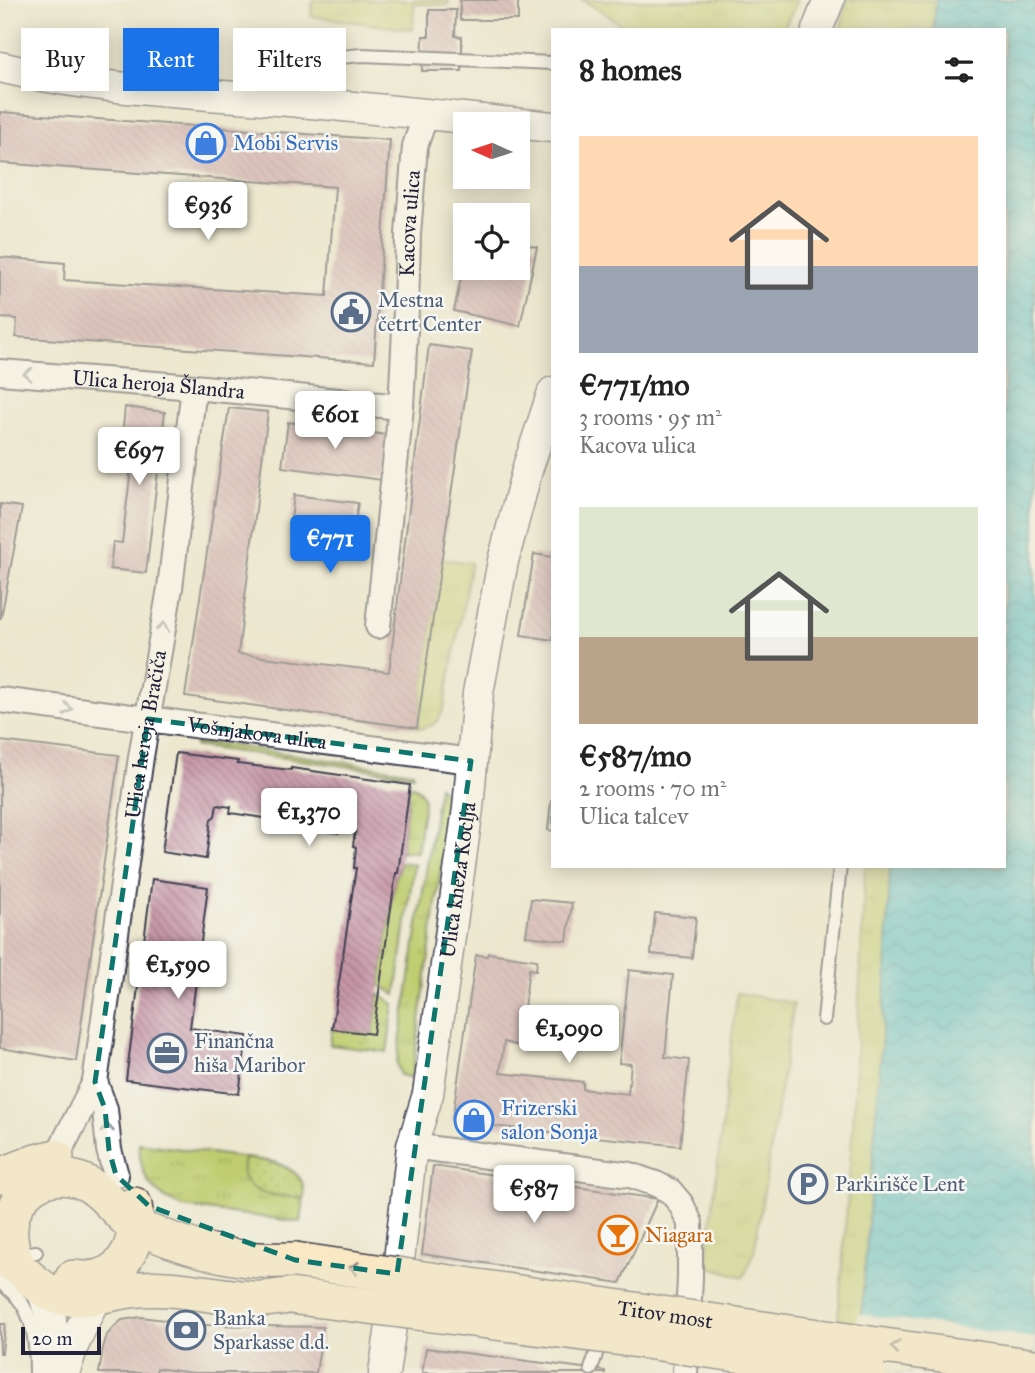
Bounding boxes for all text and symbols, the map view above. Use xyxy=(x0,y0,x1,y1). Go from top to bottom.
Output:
chip: Buy xyxy=(21,28,109,91)
chip: Rent xyxy=(123,28,219,91)
chip: Filters xyxy=(233,28,346,91)
icon: filters xyxy=(940,51,978,89)
text: 8 homes xyxy=(579,52,682,88)
north arrow xyxy=(453,112,530,189)
map controls xyxy=(453,112,530,280)
shop icon: Mobi Servis xyxy=(185,122,227,164)
place label: Mobi Servis xyxy=(233,130,338,156)
street label: Kacova ulica xyxy=(394,169,426,277)
pin: €936 xyxy=(167,182,249,242)
icon: home xyxy=(716,182,842,308)
text: €936 xyxy=(184,191,232,219)
button: locate xyxy=(453,203,530,280)
place label: Mestna četrt Center xyxy=(378,287,481,337)
public building icon: Mestna četrt Center xyxy=(330,291,372,333)
street label: Ulica heroja Šlandra xyxy=(71,365,246,405)
one-way arrow xyxy=(22,367,33,382)
text: €771/mo xyxy=(579,367,690,403)
pin: €601 xyxy=(294,392,376,451)
text: €601 xyxy=(311,400,359,428)
text: 3 rooms · 95 m² xyxy=(579,403,722,431)
pin: €697 xyxy=(98,428,180,487)
text: Kacova ulica xyxy=(579,431,696,459)
text: €697 xyxy=(114,436,164,464)
pin: €771 xyxy=(289,516,371,575)
text: €771 xyxy=(306,524,354,552)
icon: home xyxy=(716,553,842,679)
one-way arrow xyxy=(155,621,170,633)
street label: Ulica heroja Bračiča xyxy=(119,648,172,821)
one-way arrow xyxy=(62,702,74,717)
street label: Vošnjakova ulica xyxy=(184,711,328,755)
text: €587/mo xyxy=(579,738,691,774)
text: 2 rooms · 70 m² xyxy=(579,774,727,802)
pin: €1,370 xyxy=(252,788,366,848)
text: €1,370 xyxy=(277,797,341,825)
street label: Ulica kneza Koclja xyxy=(434,801,481,960)
text: Ulica talcev xyxy=(579,802,688,830)
pin: €1,590 xyxy=(121,942,235,1001)
text: €1,590 xyxy=(145,950,211,978)
pin: €1,090 xyxy=(512,1006,626,1065)
text: €1,090 xyxy=(535,1014,603,1042)
place label: Finančna hiša Maribor xyxy=(194,1028,305,1078)
office icon: Finančna hiša Maribor xyxy=(146,1032,188,1074)
place label: Frizerski salon Sonja xyxy=(501,1095,598,1145)
shop icon: Frizerski salon Sonja xyxy=(453,1099,495,1141)
one-way arrow xyxy=(100,1122,115,1133)
parking icon: Parkirišče Lent xyxy=(787,1163,829,1205)
pin: €587 xyxy=(493,1166,575,1225)
place label: Parkirišče Lent xyxy=(835,1171,966,1197)
text: €587 xyxy=(509,1174,559,1202)
bar icon: Niagara xyxy=(597,1214,639,1256)
place label: Niagara xyxy=(645,1222,713,1248)
one-way arrow xyxy=(349,1261,360,1276)
street label: Titov most xyxy=(615,1295,715,1335)
place label: Banka Sparkasse d.d. xyxy=(213,1305,329,1355)
bank icon: Banka Sparkasse d.d. xyxy=(165,1309,207,1351)
scale bar xyxy=(21,1324,102,1356)
text: 20 m xyxy=(32,1327,73,1350)
one-way arrow xyxy=(889,1340,900,1355)

